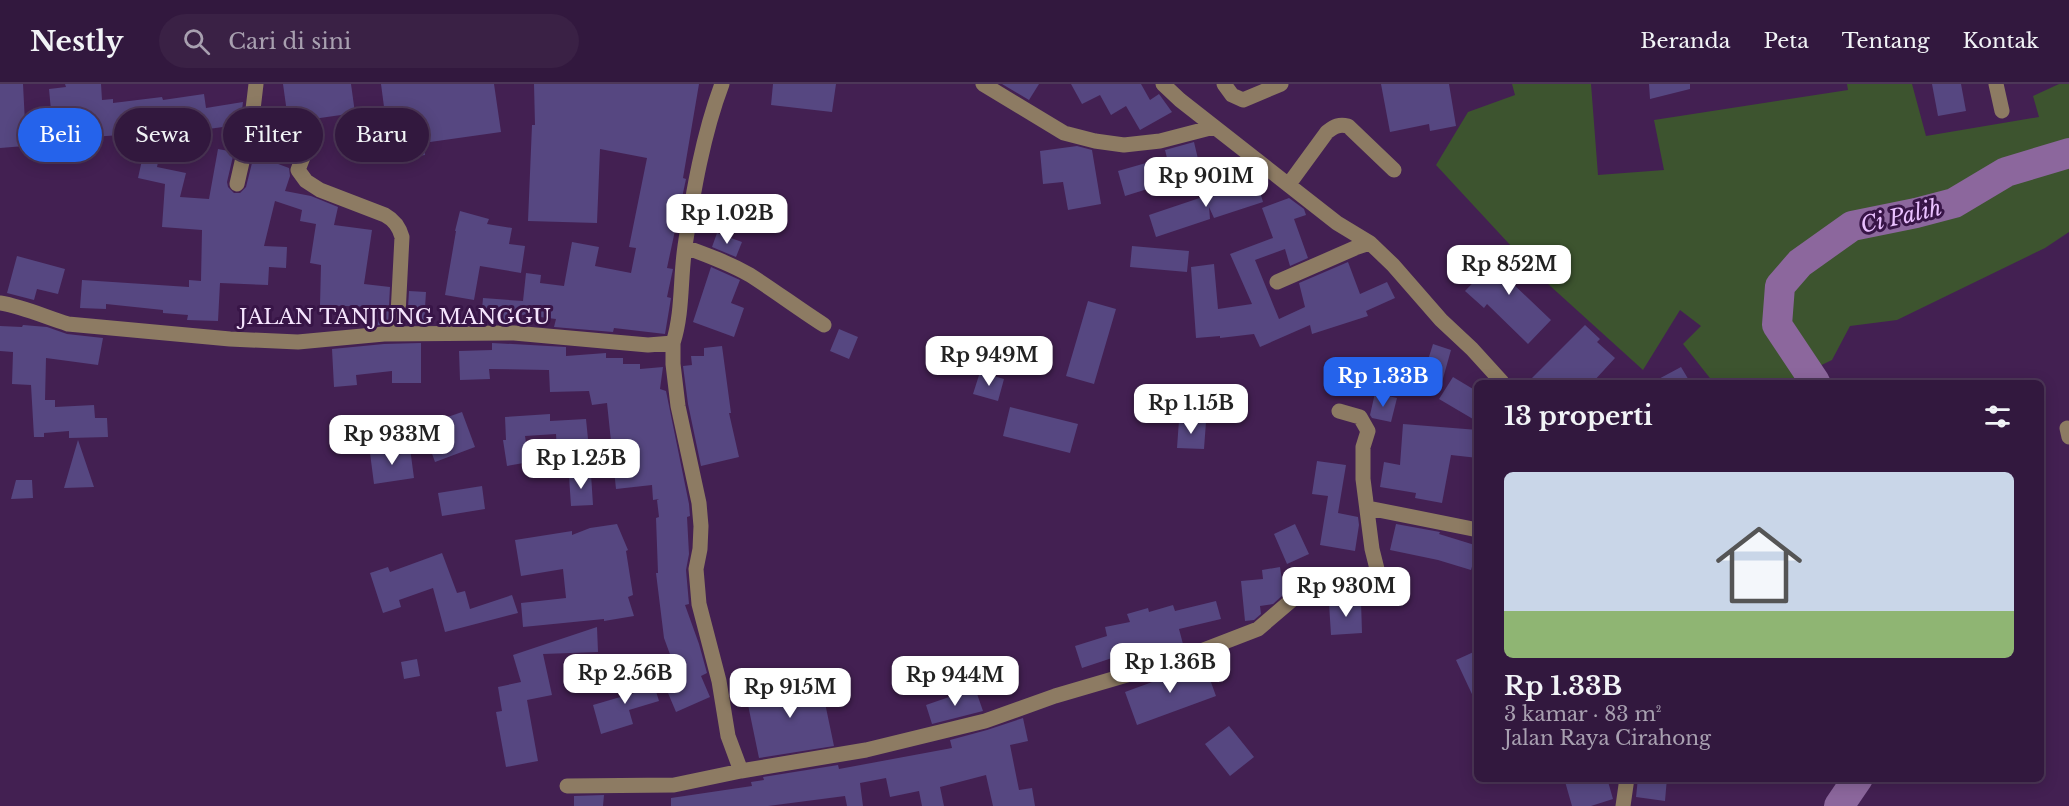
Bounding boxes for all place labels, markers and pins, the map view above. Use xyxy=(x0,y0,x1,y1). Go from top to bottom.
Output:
pin: Rp 901M xyxy=(1151,157,1261,208)
pin: Rp 1.02B xyxy=(665,194,789,245)
pin: Rp 852M xyxy=(1454,245,1564,296)
pin: Rp 949M xyxy=(934,336,1044,387)
pin: Rp 1.33B xyxy=(1321,357,1445,408)
pin: Rp 1.15B xyxy=(1129,384,1253,435)
pin: Rp 933M xyxy=(337,415,447,466)
pin: Rp 1.25B xyxy=(519,439,643,490)
pin: Rp 930M xyxy=(1291,567,1401,618)
pin: Rp 1.36B xyxy=(1108,643,1232,694)
pin: Rp 2.56B xyxy=(563,654,687,705)
pin: Rp 944M xyxy=(900,656,1010,707)
pin: Rp 915M xyxy=(735,668,845,719)

